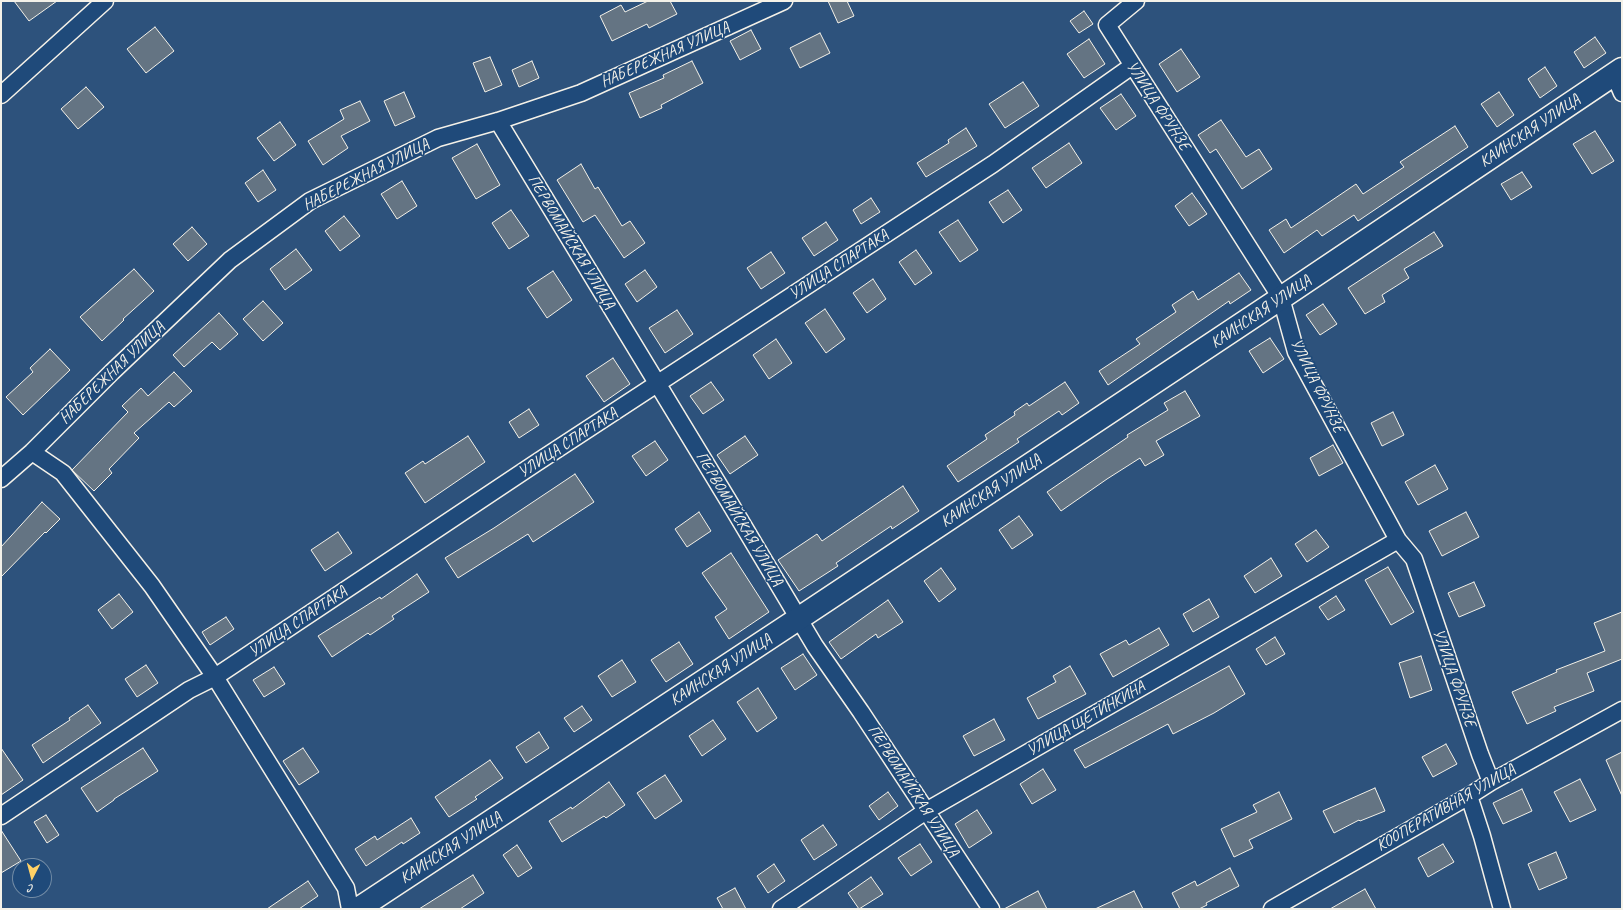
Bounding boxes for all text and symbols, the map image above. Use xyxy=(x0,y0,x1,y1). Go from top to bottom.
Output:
street label: НАБЕРЕЖНАЯ УЛИЦА xyxy=(598,18,732,92)
street label: УЛИЦА ФРУНЗЕ xyxy=(1122,58,1194,154)
street label: КАИНСКАЯ УЛИЦА xyxy=(1476,90,1584,172)
street label: НАБЕРЕЖНАЯ УЛИЦА xyxy=(300,135,432,215)
street label: ПЕРВОМАЙСКАЯ УЛИЦА xyxy=(523,171,619,313)
street label: УЛИЦА СПАРТАКА xyxy=(786,226,892,304)
street label: КАИНСКАЯ УЛИЦА xyxy=(1207,271,1315,353)
street label: НАБЕРЕЖНАЯ УЛИЦА xyxy=(55,318,169,428)
street label: УЛИЦА ФРУНЗЕ xyxy=(1286,336,1348,436)
street label: УЛИЦА СПАРТАКА xyxy=(515,404,621,482)
street label: ПЕРВОМАЙСКАЯ УЛИЦА xyxy=(691,448,787,590)
street label: КАИНСКАЯ УЛИЦА xyxy=(937,450,1045,532)
street label: УЛИЦА СПАРТАКА xyxy=(245,582,351,662)
street label: УЛИЦА ФРУНЗЕ xyxy=(1428,626,1480,730)
street label: КАИНСКАЯ УЛИЦА xyxy=(667,630,775,710)
street label: УЛИЦА ЩЕТИНКИНА xyxy=(1024,677,1148,761)
street label: ПЕРВОМАЙСКАЯ УЛИЦА xyxy=(863,721,963,861)
street label: КООПЕРАТИВНАЯ УЛИЦА xyxy=(1373,760,1519,856)
street label: КАИНСКАЯ УЛИЦА xyxy=(397,808,505,888)
north arrow xyxy=(12,858,52,898)
text: С xyxy=(27,882,34,896)

